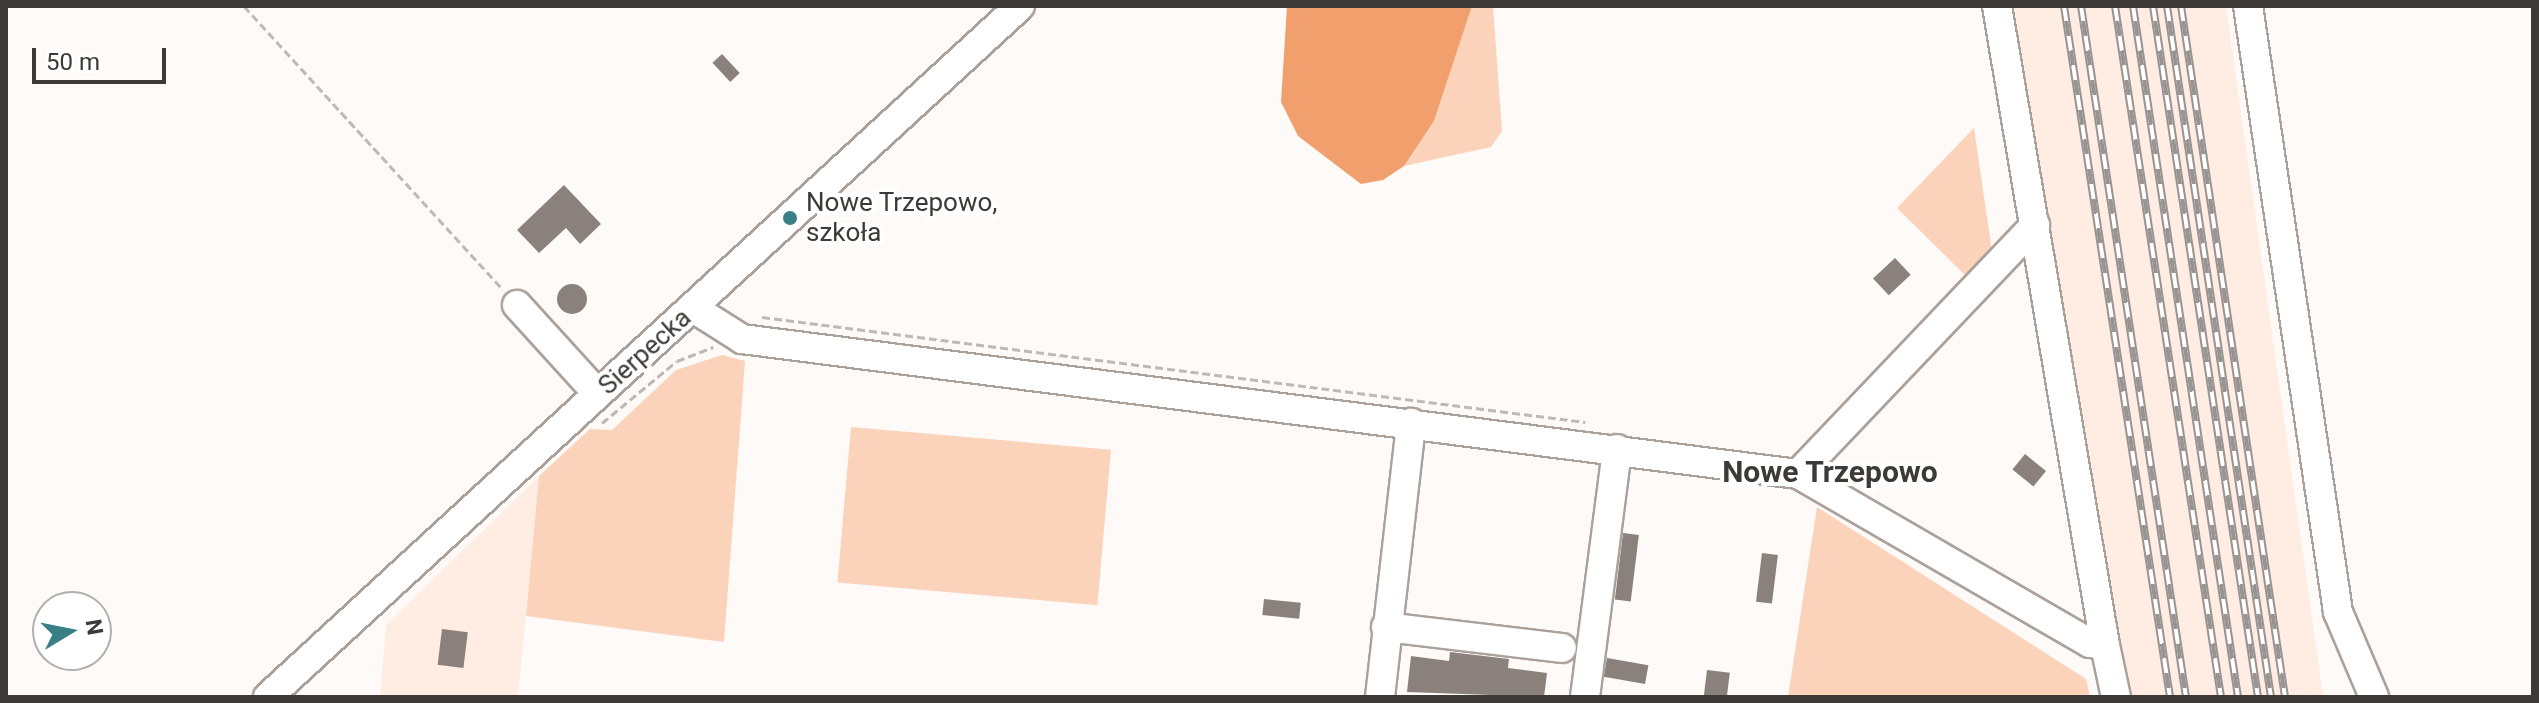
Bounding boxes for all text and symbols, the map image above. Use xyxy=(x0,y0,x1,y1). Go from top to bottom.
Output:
scale bar xyxy=(36,32,170,82)
text: 50 m xyxy=(46,48,100,76)
place label: Nowe Trzepowo, szkoła xyxy=(806,187,998,248)
marker: Nowe Trzepowo, szkoła xyxy=(781,209,799,227)
street label: Sierpecka xyxy=(592,302,698,402)
district label: Nowe Trzepowo xyxy=(1722,454,1938,490)
north arrow xyxy=(32,591,112,671)
text: N xyxy=(80,617,108,637)

